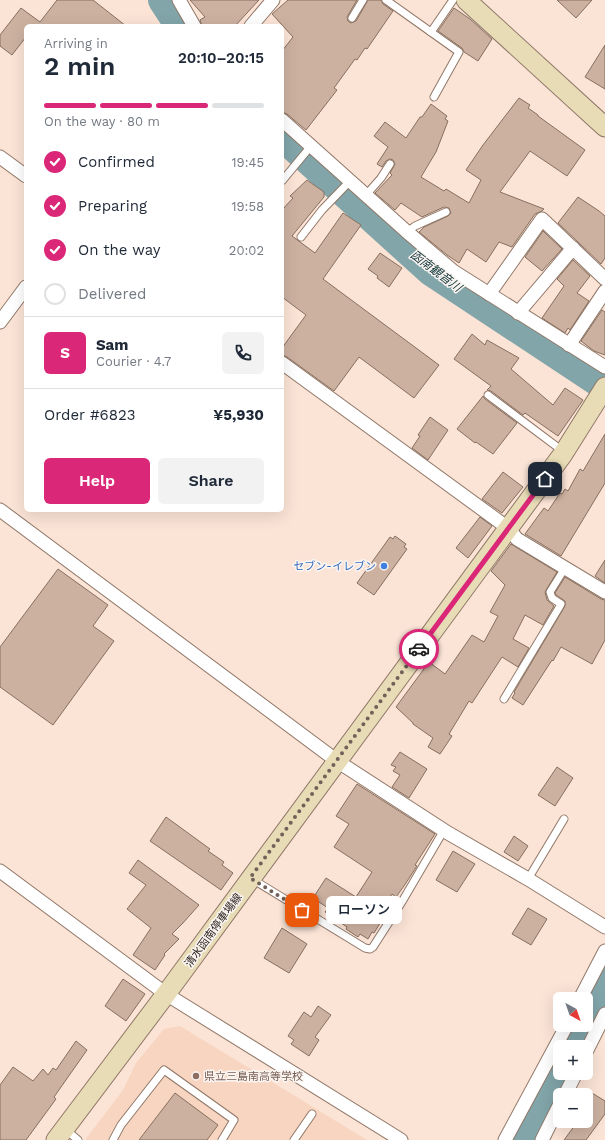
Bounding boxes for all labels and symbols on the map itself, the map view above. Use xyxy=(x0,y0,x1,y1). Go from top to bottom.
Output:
water label: 函南観音川 xyxy=(408,247,466,296)
pin xyxy=(528,462,562,496)
place label: セブン-イレブン xyxy=(293,560,376,573)
marker: セブン-イレブン xyxy=(379,561,389,571)
courier xyxy=(399,629,439,669)
street label: 清水函南停車場線 xyxy=(182,891,245,970)
pin xyxy=(285,893,319,927)
callout: ローソン xyxy=(326,896,402,924)
north arrow xyxy=(553,992,593,1032)
place label: 県立三島南高等学校 xyxy=(204,1070,303,1083)
marker: 県立三島南高等学校 xyxy=(191,1071,201,1081)

